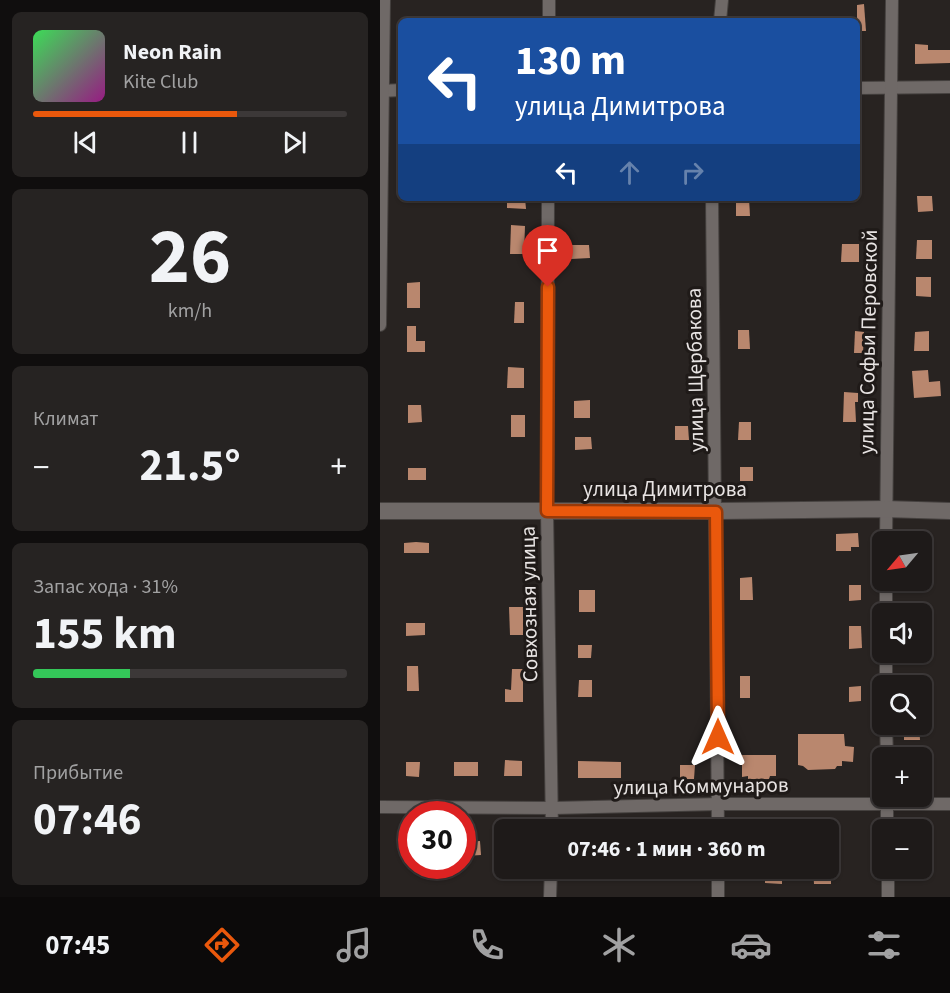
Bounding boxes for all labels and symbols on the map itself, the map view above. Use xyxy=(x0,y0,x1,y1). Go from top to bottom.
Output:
pin xyxy=(522,225,573,287)
street label: улица Софьи Перовской xyxy=(851,229,885,455)
street label: улица Щербакова xyxy=(679,288,711,452)
street label: улица Димитрова xyxy=(583,474,747,504)
street label: Совхозная улица xyxy=(513,526,545,682)
north arrow xyxy=(872,531,932,591)
position arrow xyxy=(686,705,750,769)
street label: улица Коммунаров xyxy=(613,769,789,803)
speed limit sign: 30 xyxy=(398,801,476,879)

